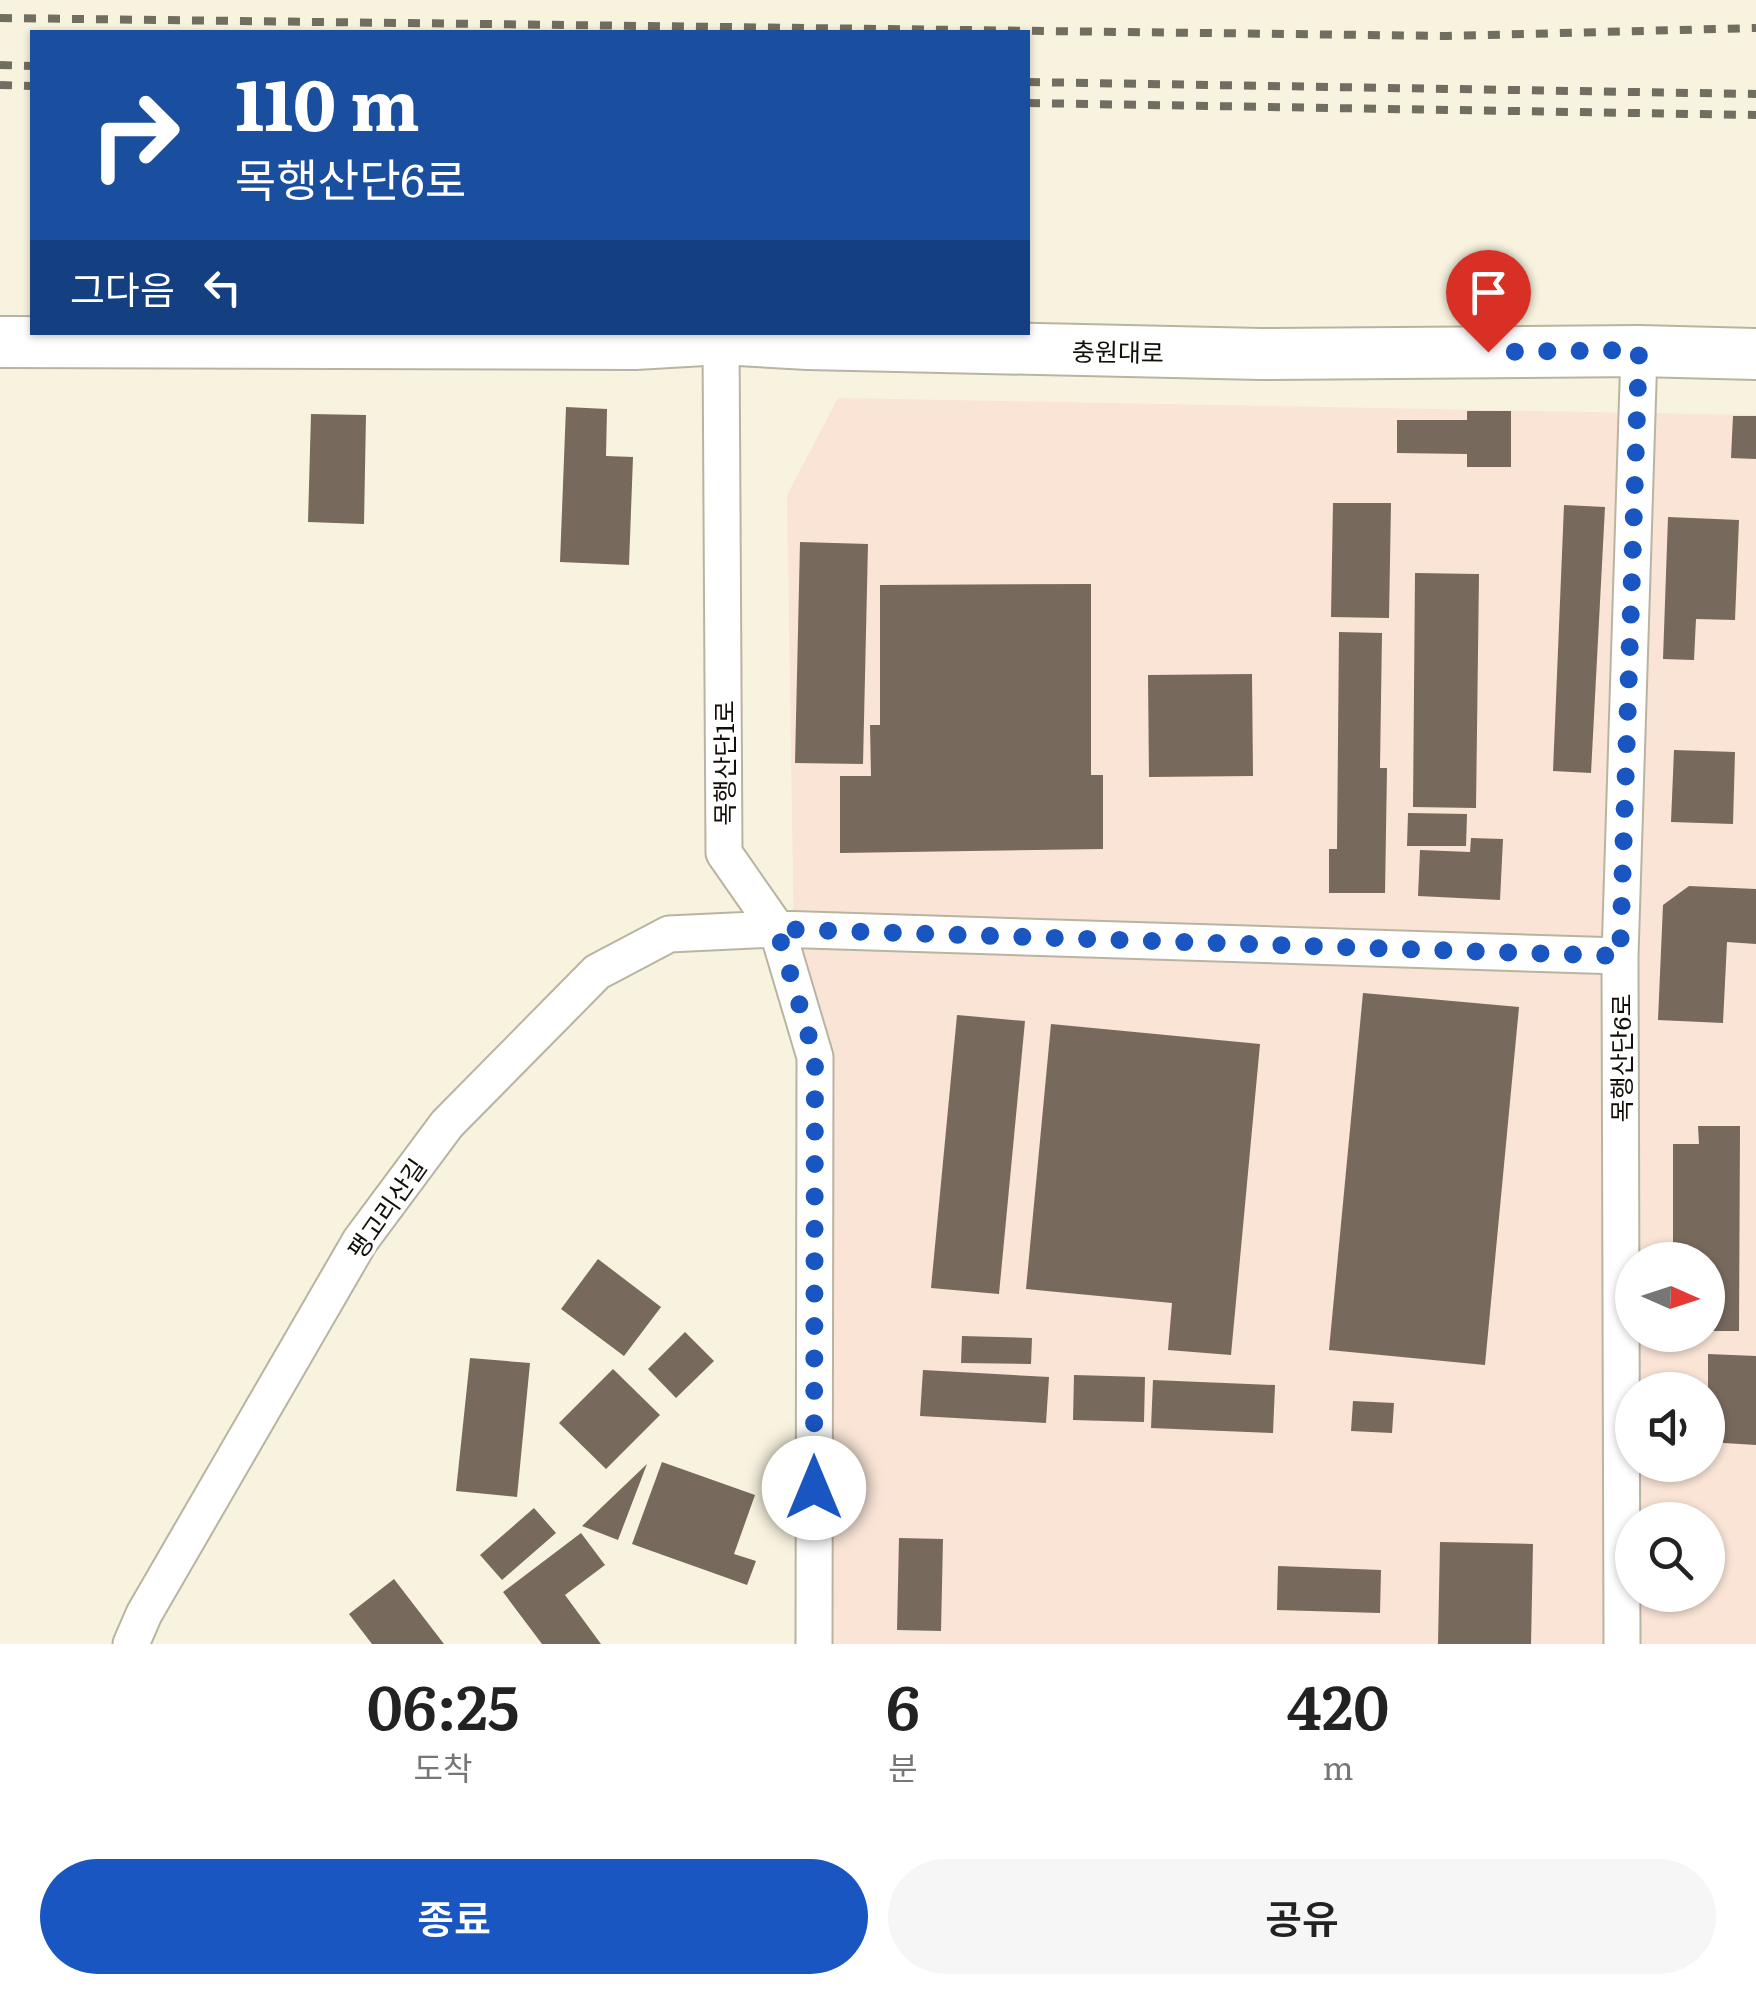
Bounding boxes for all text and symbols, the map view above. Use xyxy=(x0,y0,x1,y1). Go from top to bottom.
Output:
text: 110 m xyxy=(235,49,420,153)
icon: right xyxy=(70,70,200,200)
text: 목행산단6로 xyxy=(235,144,466,211)
pin xyxy=(1446,250,1531,353)
text: 그다음 xyxy=(70,259,175,316)
icon: left xyxy=(195,260,250,315)
icon: arrive xyxy=(1461,265,1516,320)
street label: 충원대로 xyxy=(1072,332,1164,370)
street label: 목행산단1로 xyxy=(705,700,742,826)
street label: 목행산단6로 xyxy=(1602,994,1639,1122)
street label: 팽고리산길 xyxy=(338,1150,434,1266)
north arrow xyxy=(1615,1242,1725,1352)
map controls xyxy=(1615,1242,1725,1612)
button: sound xyxy=(1615,1372,1725,1482)
position arrow xyxy=(762,1436,866,1540)
button: search xyxy=(1615,1502,1725,1612)
text: 06:25 xyxy=(367,1659,519,1748)
text: 6 xyxy=(886,1659,920,1748)
text: 420 xyxy=(1287,1659,1389,1748)
text: 도착 xyxy=(414,1742,472,1790)
text: 분 xyxy=(888,1742,918,1790)
text: m xyxy=(1322,1742,1354,1790)
button: 종료 xyxy=(40,1859,868,1974)
button: 공유 xyxy=(888,1859,1716,1974)

